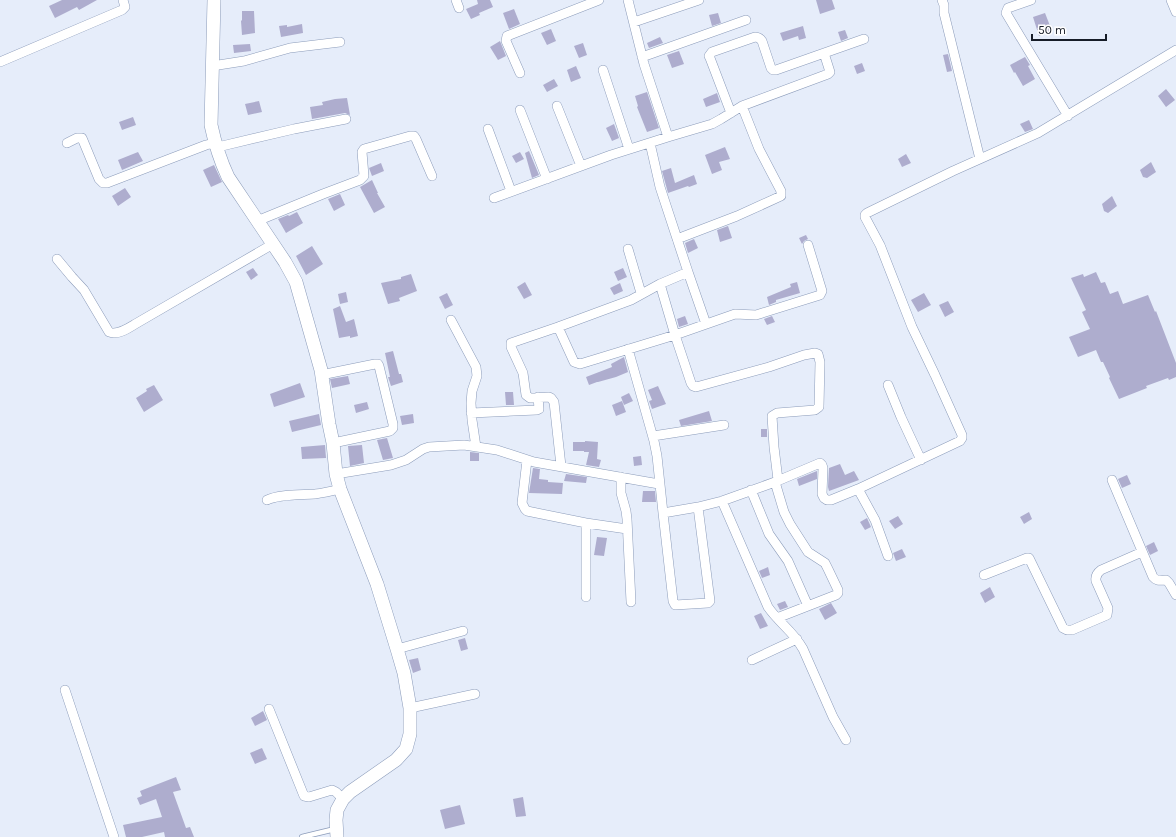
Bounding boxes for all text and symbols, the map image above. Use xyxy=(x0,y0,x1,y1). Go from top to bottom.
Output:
scale bar xyxy=(1032,16,1106,42)
text: 50 m xyxy=(1038,23,1066,37)

